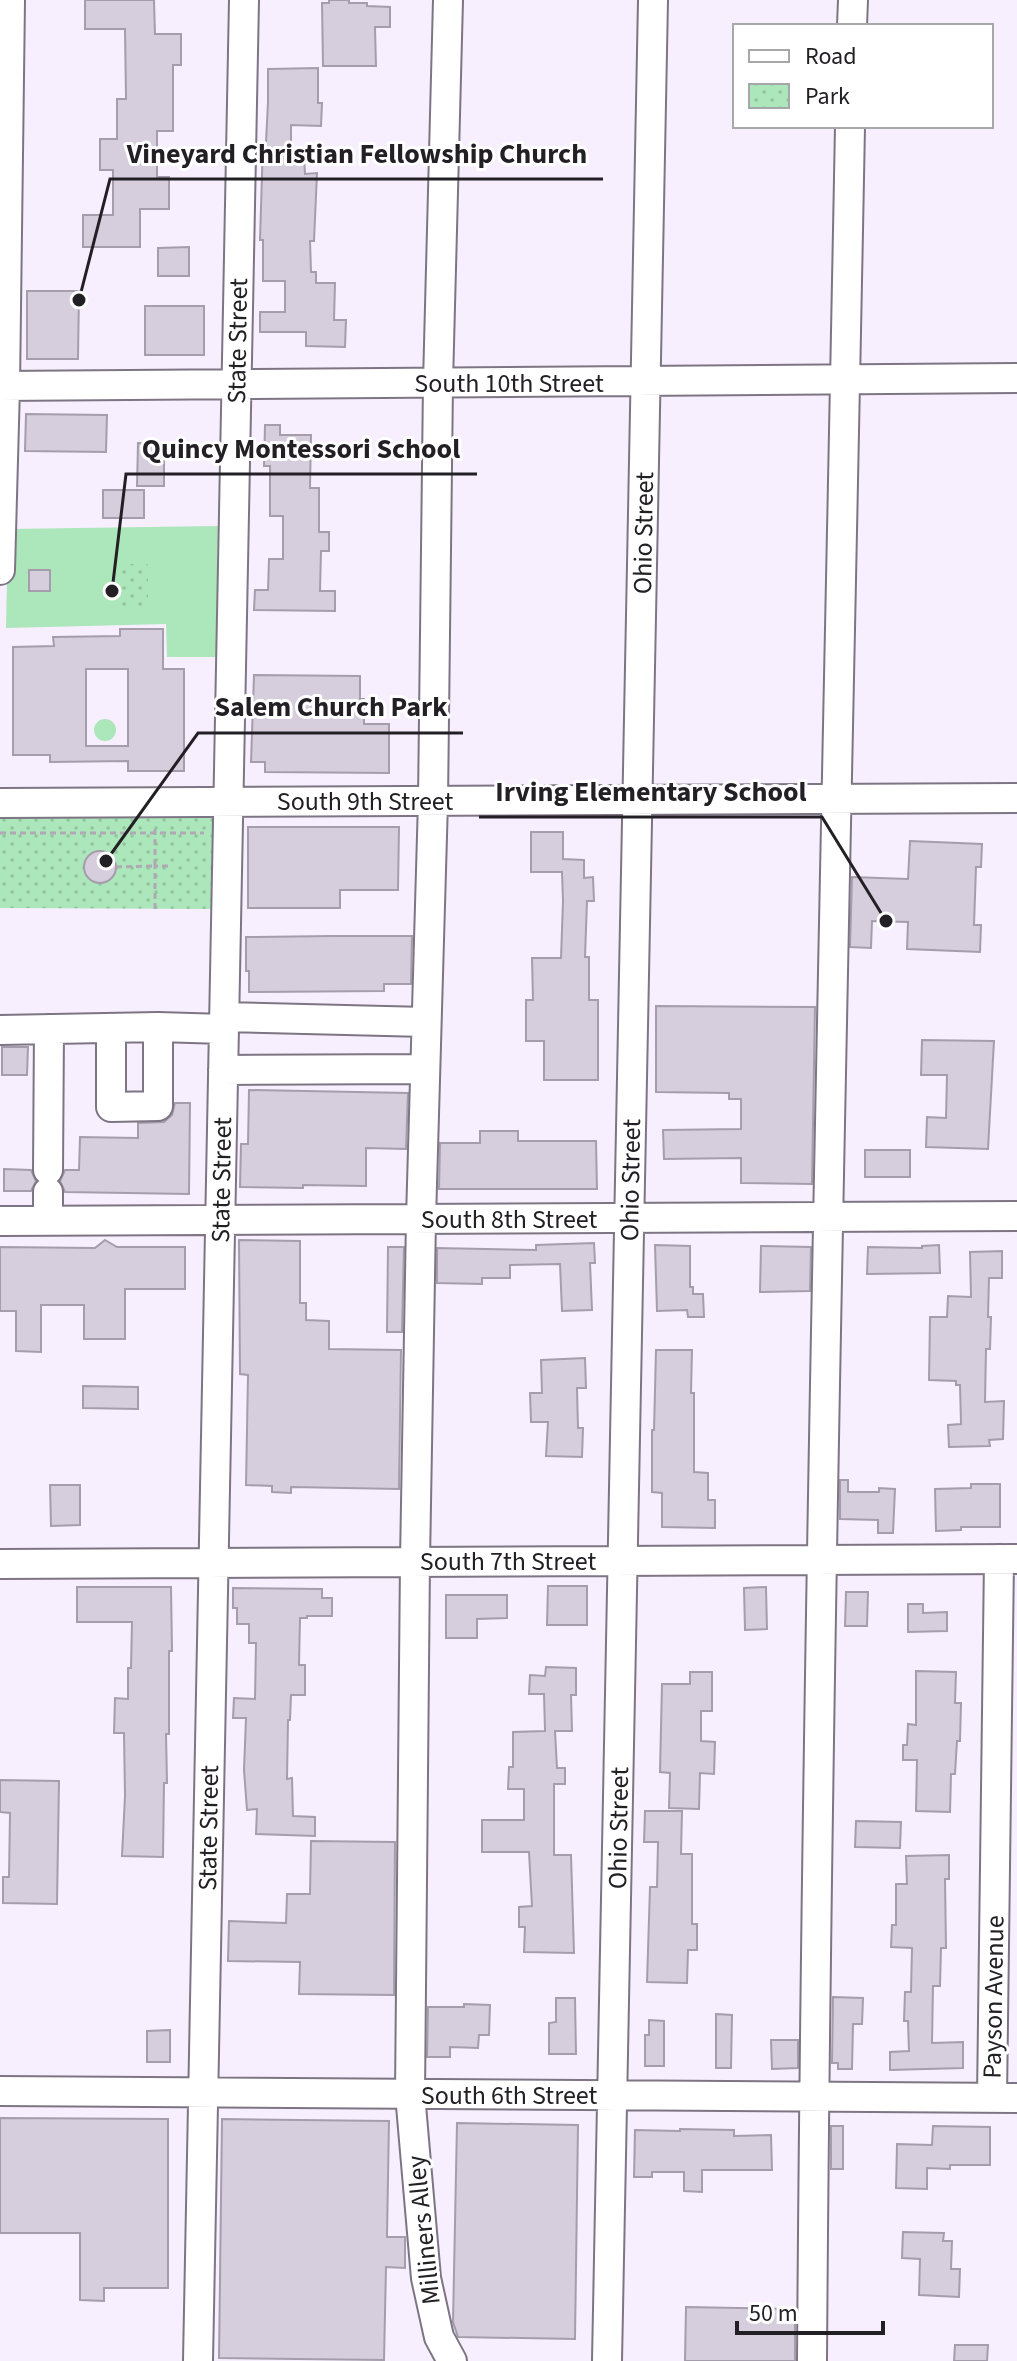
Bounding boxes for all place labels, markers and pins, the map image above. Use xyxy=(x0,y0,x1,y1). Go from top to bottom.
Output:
callout: Vineyard Christian Fellowship Church xyxy=(110,127,603,179)
callout: Quincy Montessori School xyxy=(126,422,477,474)
callout: Salem Church Park xyxy=(198,681,463,733)
callout: Irving Elementary School xyxy=(479,765,822,817)

